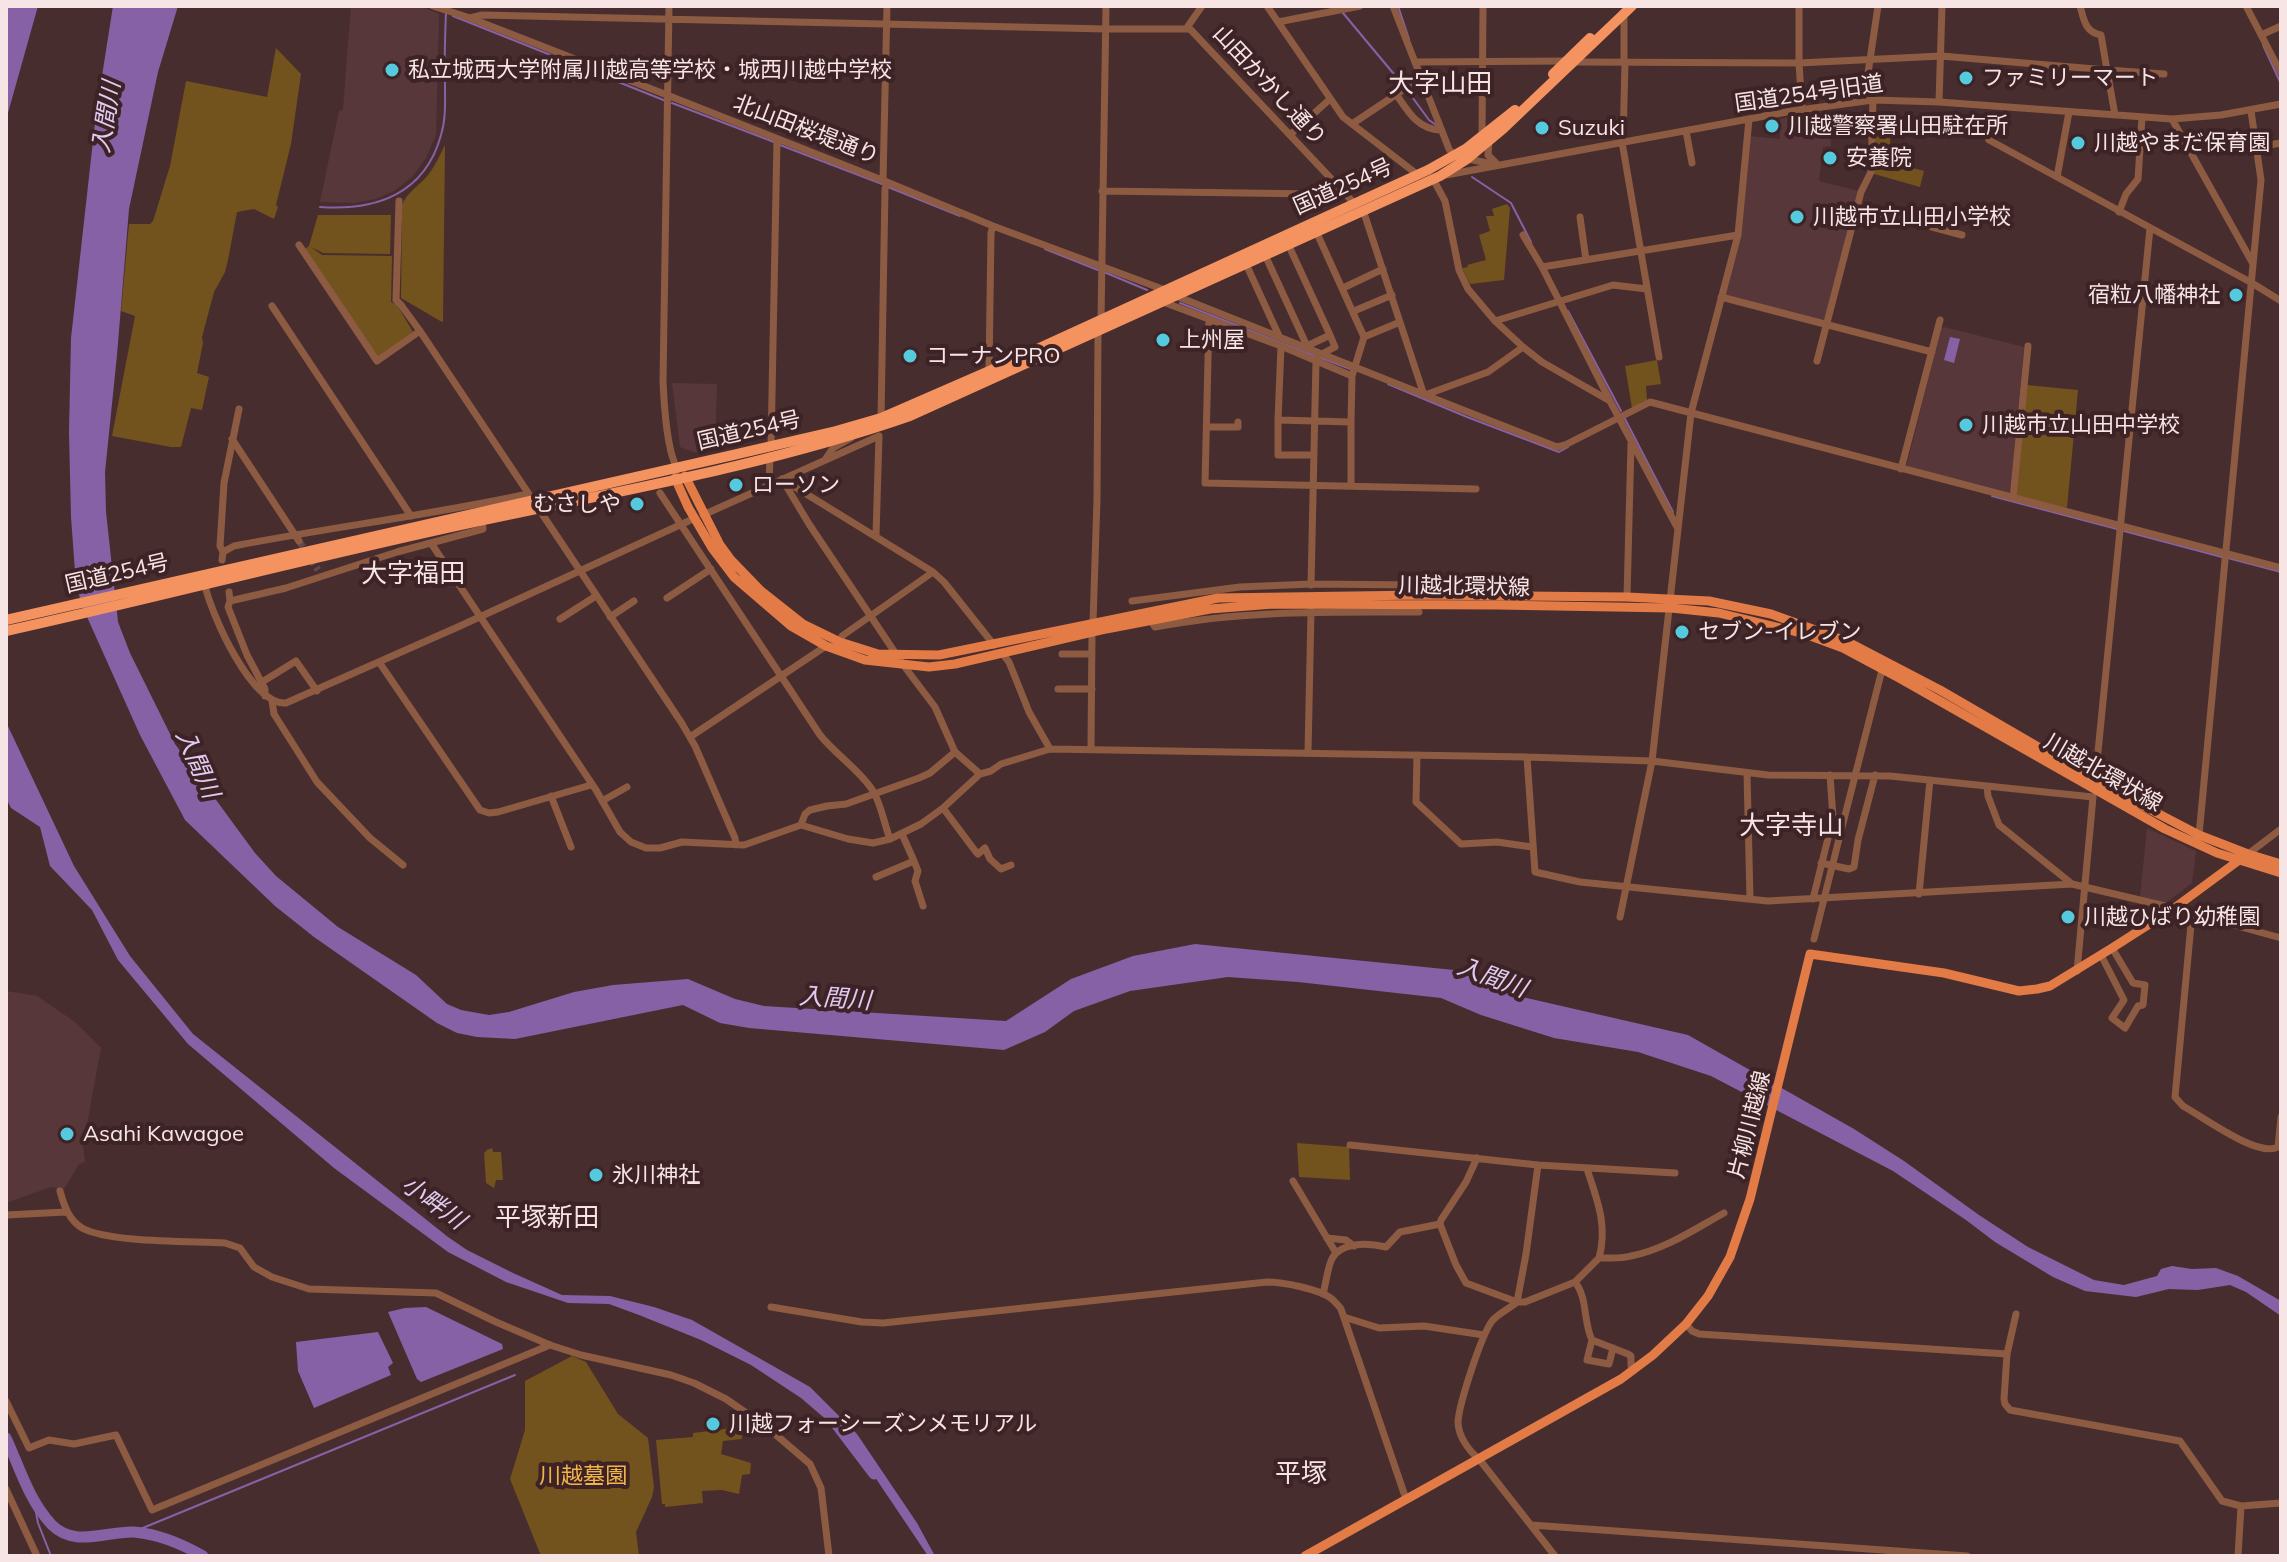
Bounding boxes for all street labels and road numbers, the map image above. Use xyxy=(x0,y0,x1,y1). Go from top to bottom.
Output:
street label: 山田かかし通り xyxy=(1207,21,1331,151)
street label: 国道254号旧道 xyxy=(1733,71,1885,117)
street label: 北山田桜堤通り xyxy=(729,90,883,170)
street label: 国道254号 xyxy=(1289,153,1397,221)
street label: 国道254号 xyxy=(695,406,803,456)
street label: 国道254号 xyxy=(63,549,171,599)
street label: 川越北環状線 xyxy=(1398,573,1530,601)
street label: 川越北環状線 xyxy=(2039,729,2167,817)
street label: 片柳川越線 xyxy=(1724,1068,1776,1182)

